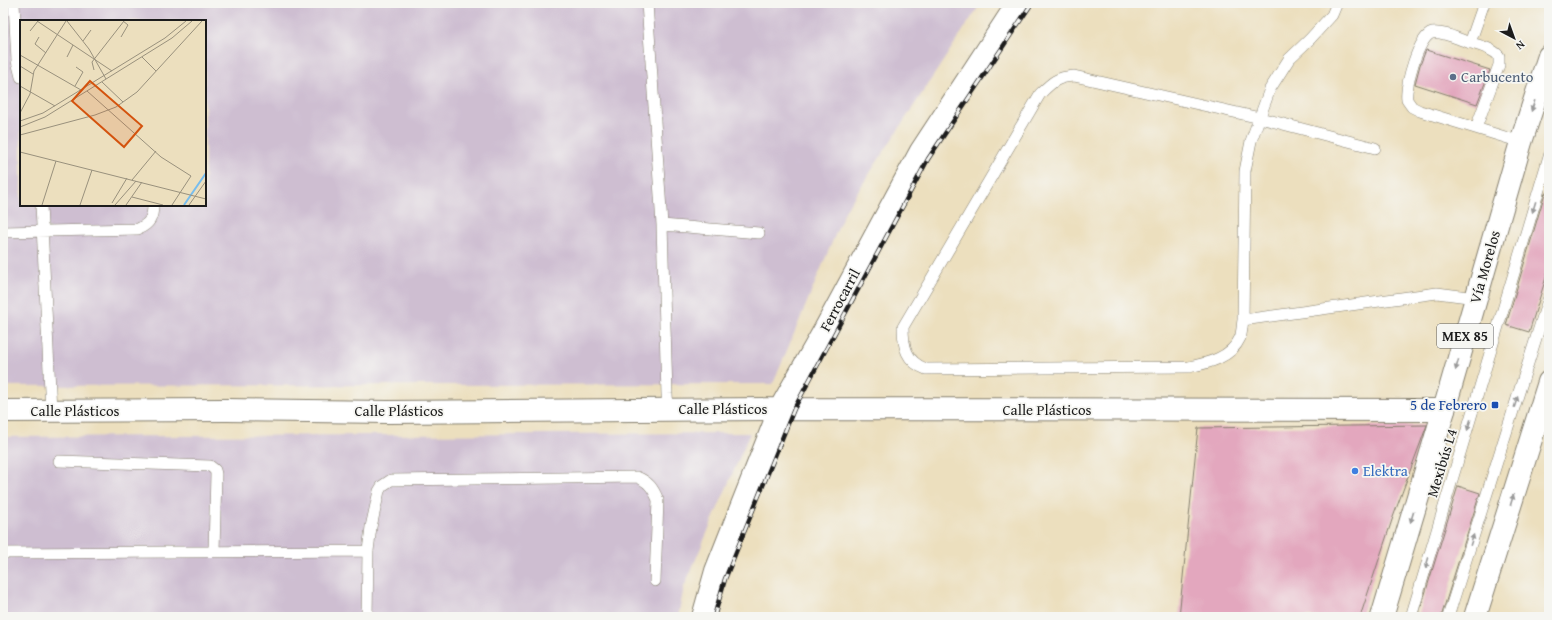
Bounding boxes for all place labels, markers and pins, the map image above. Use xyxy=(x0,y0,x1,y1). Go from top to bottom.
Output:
place label: Carbucento xyxy=(1461,66,1534,87)
marker: Carbucento xyxy=(1448,72,1458,82)
place label: 5 de Febrero xyxy=(1410,394,1487,415)
marker: 5 de Febrero xyxy=(1490,400,1500,410)
place label: Elektra xyxy=(1363,460,1408,481)
marker: Elektra xyxy=(1350,466,1360,476)

